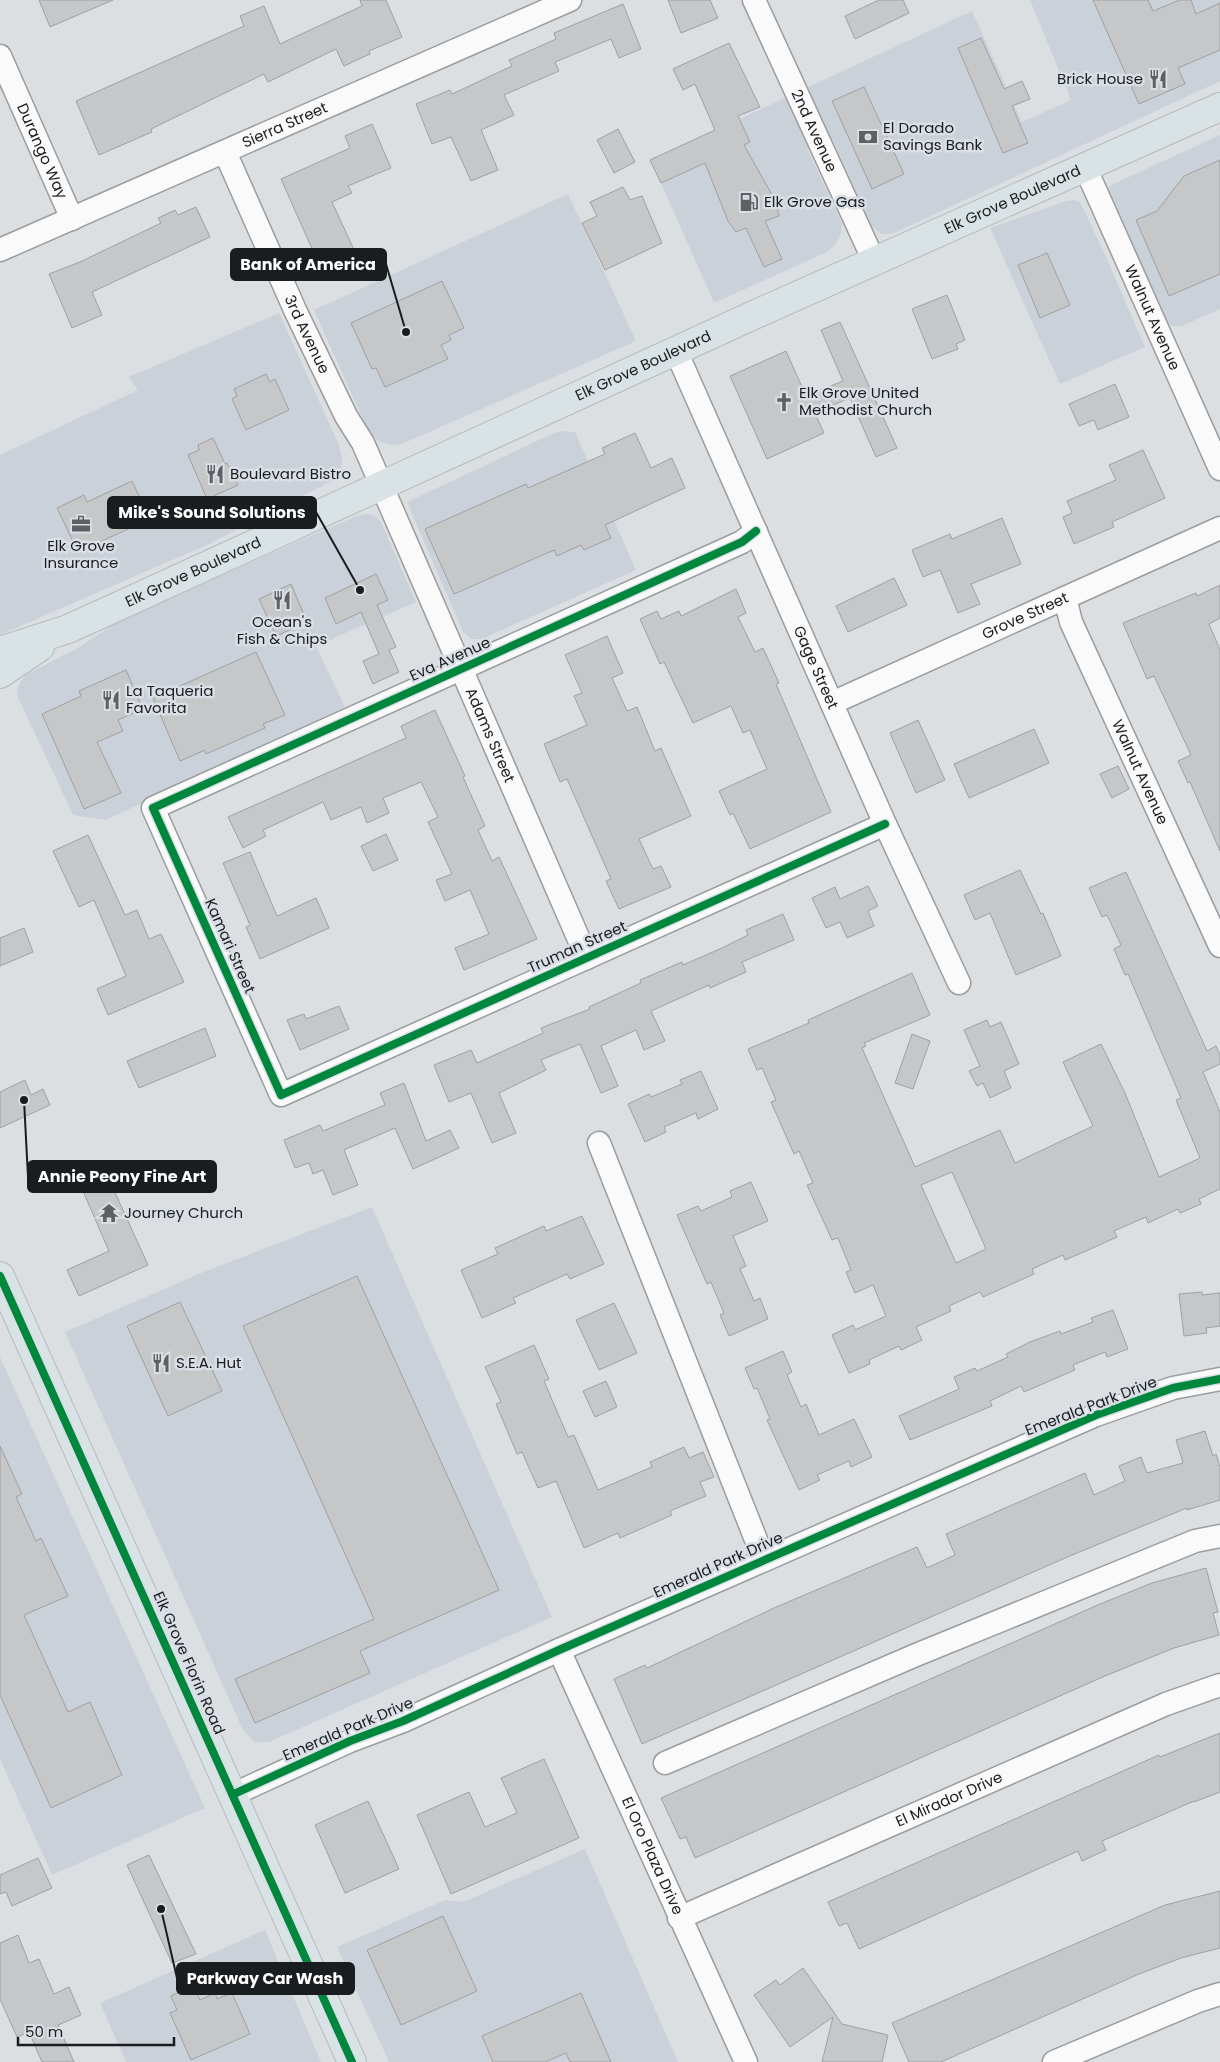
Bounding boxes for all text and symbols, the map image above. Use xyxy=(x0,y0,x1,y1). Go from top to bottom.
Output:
place label: Brick House xyxy=(1057,68,1143,89)
restaurant icon: Brick House xyxy=(1147,68,1169,90)
street label: 2nd Avenue xyxy=(787,86,843,175)
street label: Sierra Street xyxy=(239,97,331,153)
street label: Durango Way xyxy=(12,100,73,203)
place label: El Dorado Savings Bank xyxy=(883,117,983,155)
bank icon: El Dorado Savings Bank xyxy=(857,126,879,148)
street label: Elk Grove Boulevard xyxy=(941,159,1084,239)
fuel station icon: Elk Grove Gas xyxy=(738,191,760,213)
place label: Elk Grove Gas xyxy=(764,191,866,212)
callout: Bank of America xyxy=(231,249,386,280)
text: Bank of America xyxy=(240,253,376,276)
street label: Walnut Avenue xyxy=(1120,261,1186,374)
street label: 3rd Avenue xyxy=(280,292,335,377)
street label: Elk Grove Boulevard xyxy=(571,325,714,406)
place label: Elk Grove United Methodist Church xyxy=(799,382,932,420)
church icon: Elk Grove United Methodist Church xyxy=(773,391,795,413)
restaurant icon: Boulevard Bistro xyxy=(204,463,226,485)
place label: Boulevard Bistro xyxy=(230,463,351,484)
callout: Mike's Sound Solutions xyxy=(108,497,316,528)
text: Mike's Sound Solutions xyxy=(118,501,306,524)
office icon: Elk Grove Insurance xyxy=(70,513,92,535)
street label: Elk Grove Boulevard xyxy=(121,531,264,612)
place label: Elk Grove Insurance xyxy=(44,535,118,573)
street label: Grove Street xyxy=(979,587,1072,644)
restaurant icon: Ocean's Fish & Chips xyxy=(271,589,293,611)
place label: Ocean's Fish & Chips xyxy=(237,611,327,649)
street label: Gage Street xyxy=(789,622,844,712)
street label: Eva Avenue xyxy=(406,631,494,686)
place label: La Taqueria Favorita xyxy=(126,680,213,718)
street label: Adams Street xyxy=(461,684,520,786)
restaurant icon: La Taqueria Favorita xyxy=(100,689,122,711)
street label: Walnut Avenue xyxy=(1107,716,1174,828)
street label: Kamari Street xyxy=(200,895,261,997)
street label: Truman Street xyxy=(524,915,630,978)
callout: Annie Peony Fine Art xyxy=(28,1161,216,1192)
text: Annie Peony Fine Art xyxy=(38,1165,206,1188)
temple icon: Journey Church xyxy=(98,1202,120,1224)
place label: Journey Church xyxy=(124,1202,243,1223)
restaurant icon: S.E.A. Hut xyxy=(150,1352,172,1374)
place label: S.E.A. Hut xyxy=(176,1352,242,1373)
street label: Emerald Park Drive xyxy=(1022,1371,1160,1440)
street label: Emerald Park Drive xyxy=(650,1527,786,1603)
street label: Elk Grove Florin Road xyxy=(148,1588,230,1738)
street label: Emerald Park Drive xyxy=(279,1692,416,1766)
street label: El Mirador Drive xyxy=(892,1766,1006,1832)
street label: El Oro Plaza Drive xyxy=(617,1793,689,1918)
callout: Parkway Car Wash xyxy=(177,1963,354,1994)
text: Parkway Car Wash xyxy=(187,1967,343,1990)
scale bar xyxy=(18,2014,174,2046)
text: 50 m xyxy=(25,2021,63,2042)

